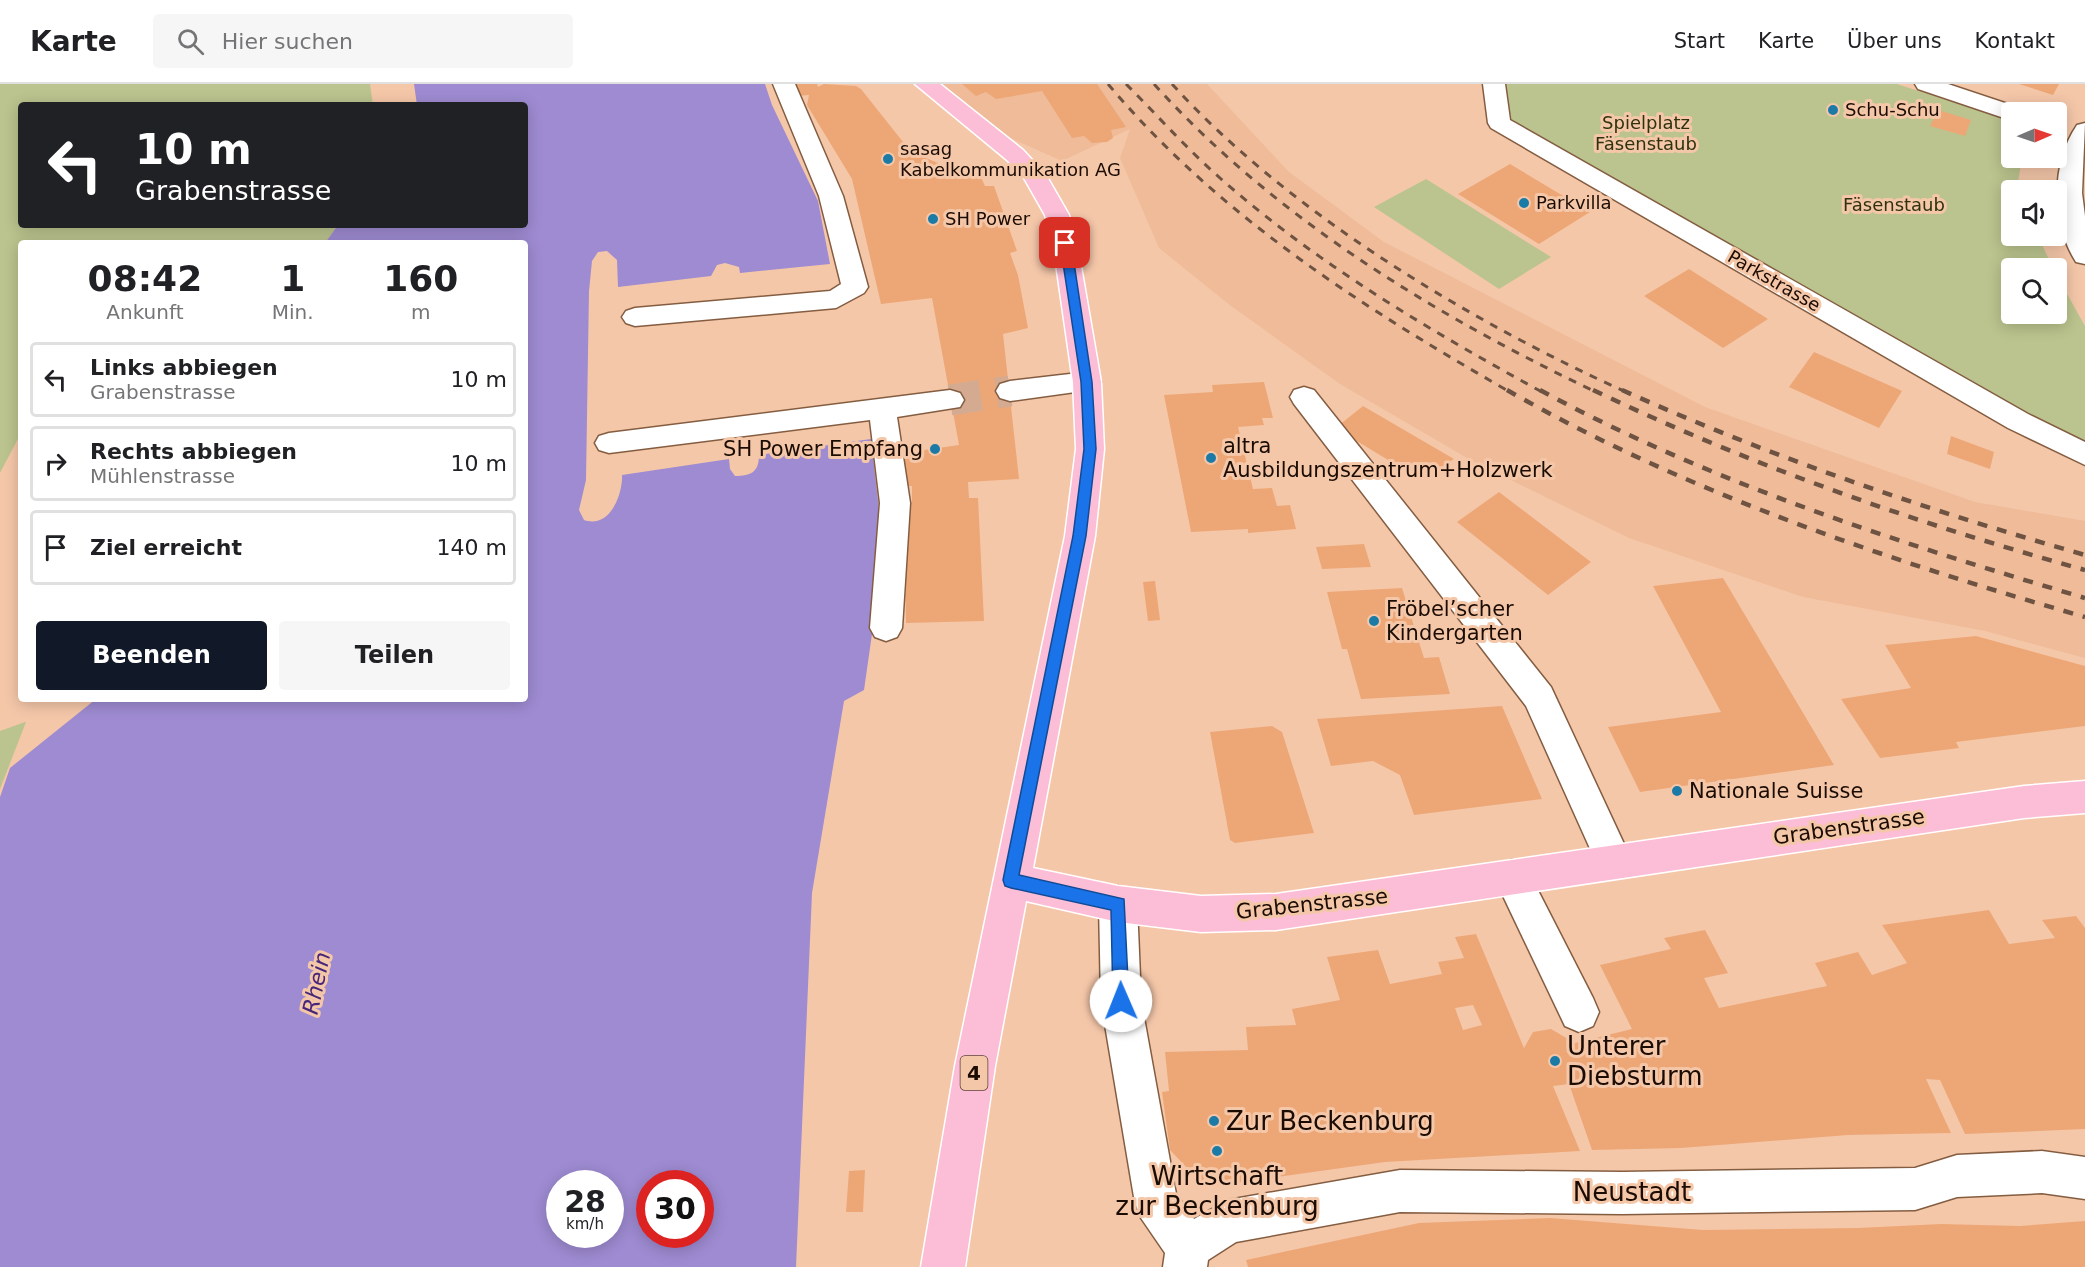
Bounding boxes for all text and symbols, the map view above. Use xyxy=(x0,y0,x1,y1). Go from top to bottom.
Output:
search box xyxy=(153,14,573,68)
text: Karte xyxy=(30,25,117,58)
icon: search xyxy=(174,25,207,58)
text: Hier suchen xyxy=(222,29,353,54)
text: Start xyxy=(1674,29,1725,53)
text: Karte xyxy=(1758,29,1814,53)
text: Über uns xyxy=(1847,29,1942,53)
text: Kontakt xyxy=(1975,29,2055,53)
place label: Schu-Schu xyxy=(1845,99,1940,120)
north arrow xyxy=(2001,102,2067,168)
map controls xyxy=(2001,102,2067,324)
marker: Schu-Schu xyxy=(1826,103,1840,117)
park label: Spielplatz Fäsenstaub xyxy=(1595,112,1697,154)
text: 10 m xyxy=(135,125,252,174)
icon: left xyxy=(36,126,114,204)
place label: sasag Kabelkommunikation AG xyxy=(900,138,1121,180)
marker: sasag Kabelkommunikation AG xyxy=(881,152,895,166)
text: Grabenstrasse xyxy=(135,175,331,206)
button: sound xyxy=(2001,180,2067,246)
place label: Parkvilla xyxy=(1536,192,1612,213)
park label: Fäsenstaub xyxy=(1843,194,1945,215)
marker: Parkvilla xyxy=(1517,196,1531,210)
place label: SH Power xyxy=(945,208,1031,229)
marker: SH Power xyxy=(926,212,940,226)
pin xyxy=(1039,217,1090,268)
icon: arrive xyxy=(1048,226,1081,259)
street label: Parkstrasse xyxy=(1724,246,1824,316)
text: 08:42 xyxy=(88,258,202,299)
text: 1 xyxy=(280,258,305,299)
text: 160 xyxy=(383,258,458,299)
button: search xyxy=(2001,258,2067,324)
text: Ankunft xyxy=(106,300,184,324)
text: Min. xyxy=(272,300,314,324)
text: m xyxy=(411,300,431,324)
text: Links abbiegen xyxy=(90,355,278,380)
icon: left xyxy=(39,363,72,396)
text: 10 m xyxy=(451,367,507,392)
text: Grabenstrasse xyxy=(90,380,236,404)
place label: altra Ausbildungszentrum+Holzwerk xyxy=(1223,434,1554,482)
place label: SH Power Empfang xyxy=(723,437,923,461)
text: Rechts abbiegen xyxy=(90,439,297,464)
marker: SH Power Empfang xyxy=(928,442,942,456)
icon: right xyxy=(39,447,72,480)
text: 10 m xyxy=(451,451,507,476)
marker: altra Ausbildungszentrum+Holzwerk xyxy=(1204,451,1218,465)
text: Mühlenstrasse xyxy=(90,464,235,488)
icon: arrive xyxy=(39,531,72,564)
text: Ziel erreicht xyxy=(90,535,242,560)
text: 140 m xyxy=(437,535,507,560)
place label: Fröbel’scher Kindergarten xyxy=(1386,597,1523,645)
marker: Fröbel’scher Kindergarten xyxy=(1367,614,1381,628)
button: Beenden xyxy=(36,621,267,690)
button: Teilen xyxy=(279,621,510,690)
place label: Nationale Suisse xyxy=(1689,779,1863,803)
marker: Nationale Suisse xyxy=(1670,784,1684,798)
street label: Grabenstrasse xyxy=(1772,804,1926,850)
street label: Grabenstrasse xyxy=(1235,884,1389,924)
water label: Rhein xyxy=(298,950,335,1016)
position arrow xyxy=(1089,969,1153,1033)
place label: Unterer Diebsturm xyxy=(1567,1031,1703,1091)
marker: Unterer Diebsturm xyxy=(1548,1054,1562,1068)
road number: 4 xyxy=(960,1056,988,1090)
place label: Zur Beckenburg xyxy=(1226,1106,1434,1136)
marker: Zur Beckenburg xyxy=(1207,1114,1221,1128)
marker: Wirtschaft zur Beckenburg xyxy=(1210,1144,1224,1158)
place label: Wirtschaft zur Beckenburg xyxy=(1115,1161,1319,1221)
speed limit sign: 30 xyxy=(636,1170,714,1248)
street label: Neustadt xyxy=(1573,1177,1691,1207)
text: 28 xyxy=(564,1184,606,1219)
text: km/h xyxy=(566,1215,604,1233)

